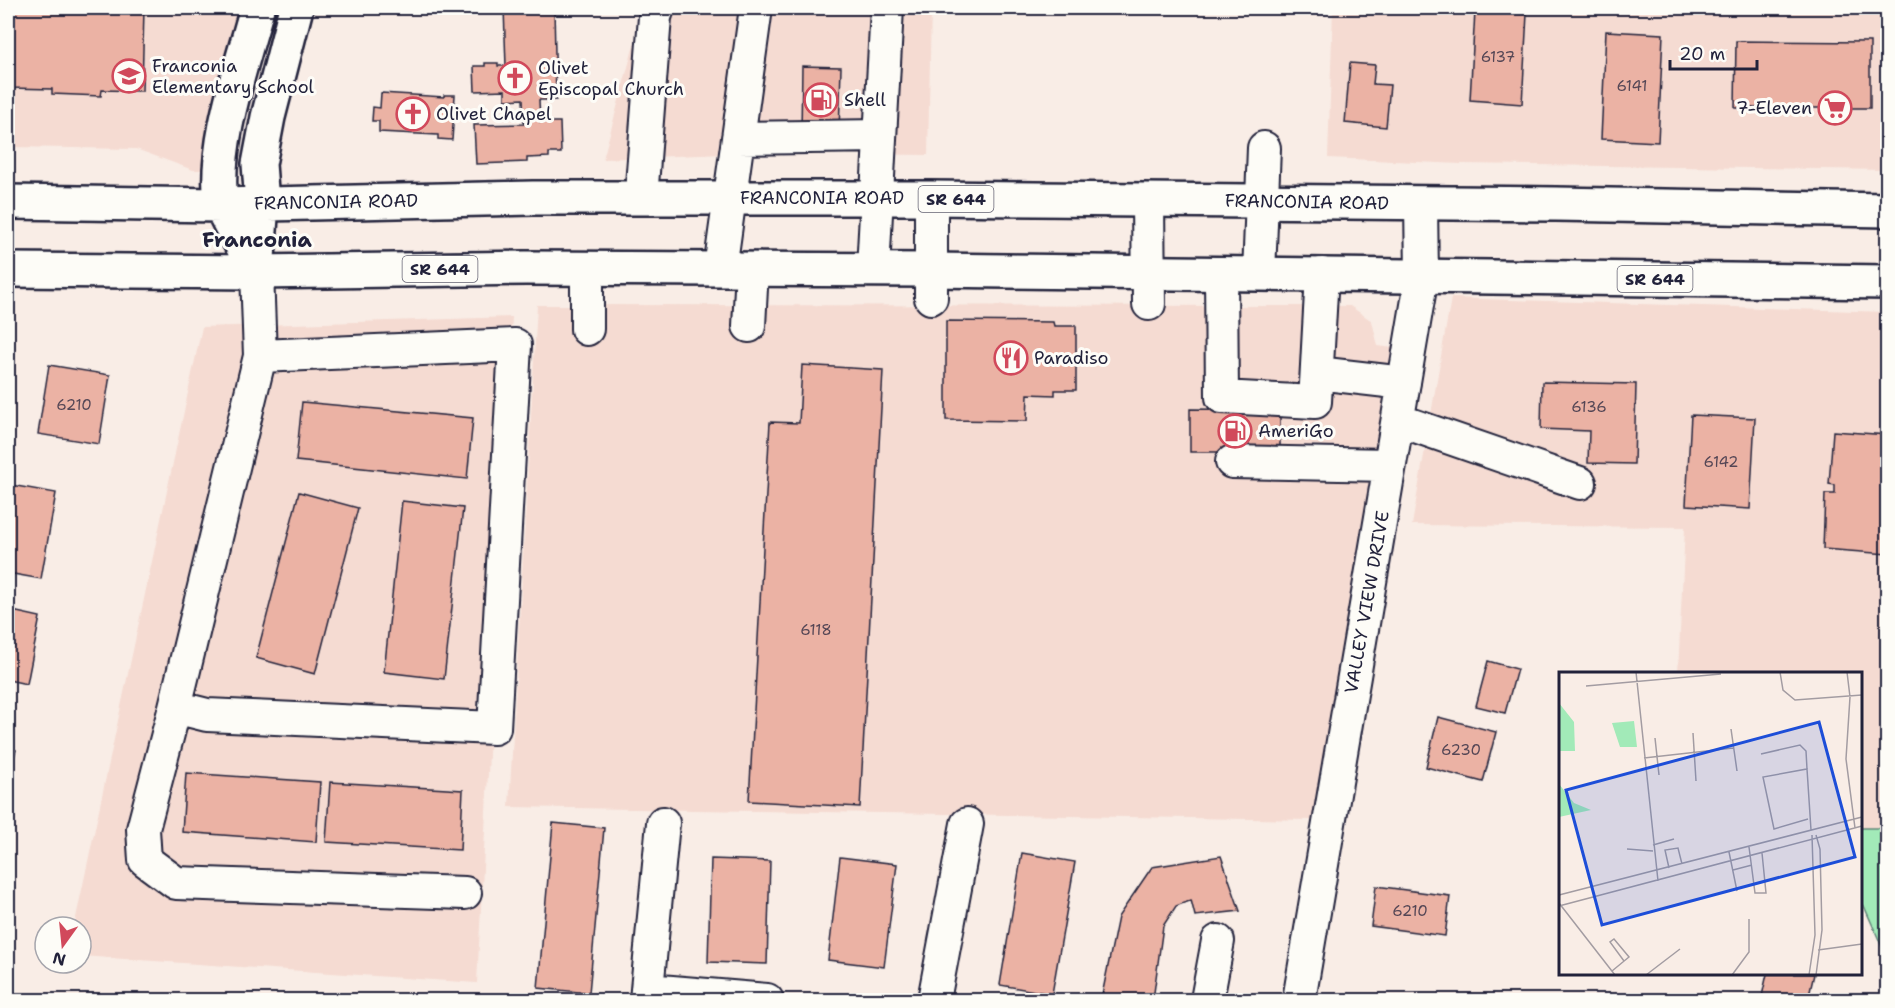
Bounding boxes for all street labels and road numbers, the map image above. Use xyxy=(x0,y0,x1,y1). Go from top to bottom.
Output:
street label: FRANCONIA ROAD xyxy=(740,186,904,210)
road number: SR 644 xyxy=(918,186,994,212)
street label: FRANCONIA ROAD xyxy=(254,189,418,215)
street label: FRANCONIA ROAD xyxy=(1225,189,1389,215)
road number: SR 644 xyxy=(402,256,478,282)
road number: SR 644 xyxy=(1618,266,1692,292)
street label: VALLEY VIEW DRIVE xyxy=(1339,509,1395,695)

